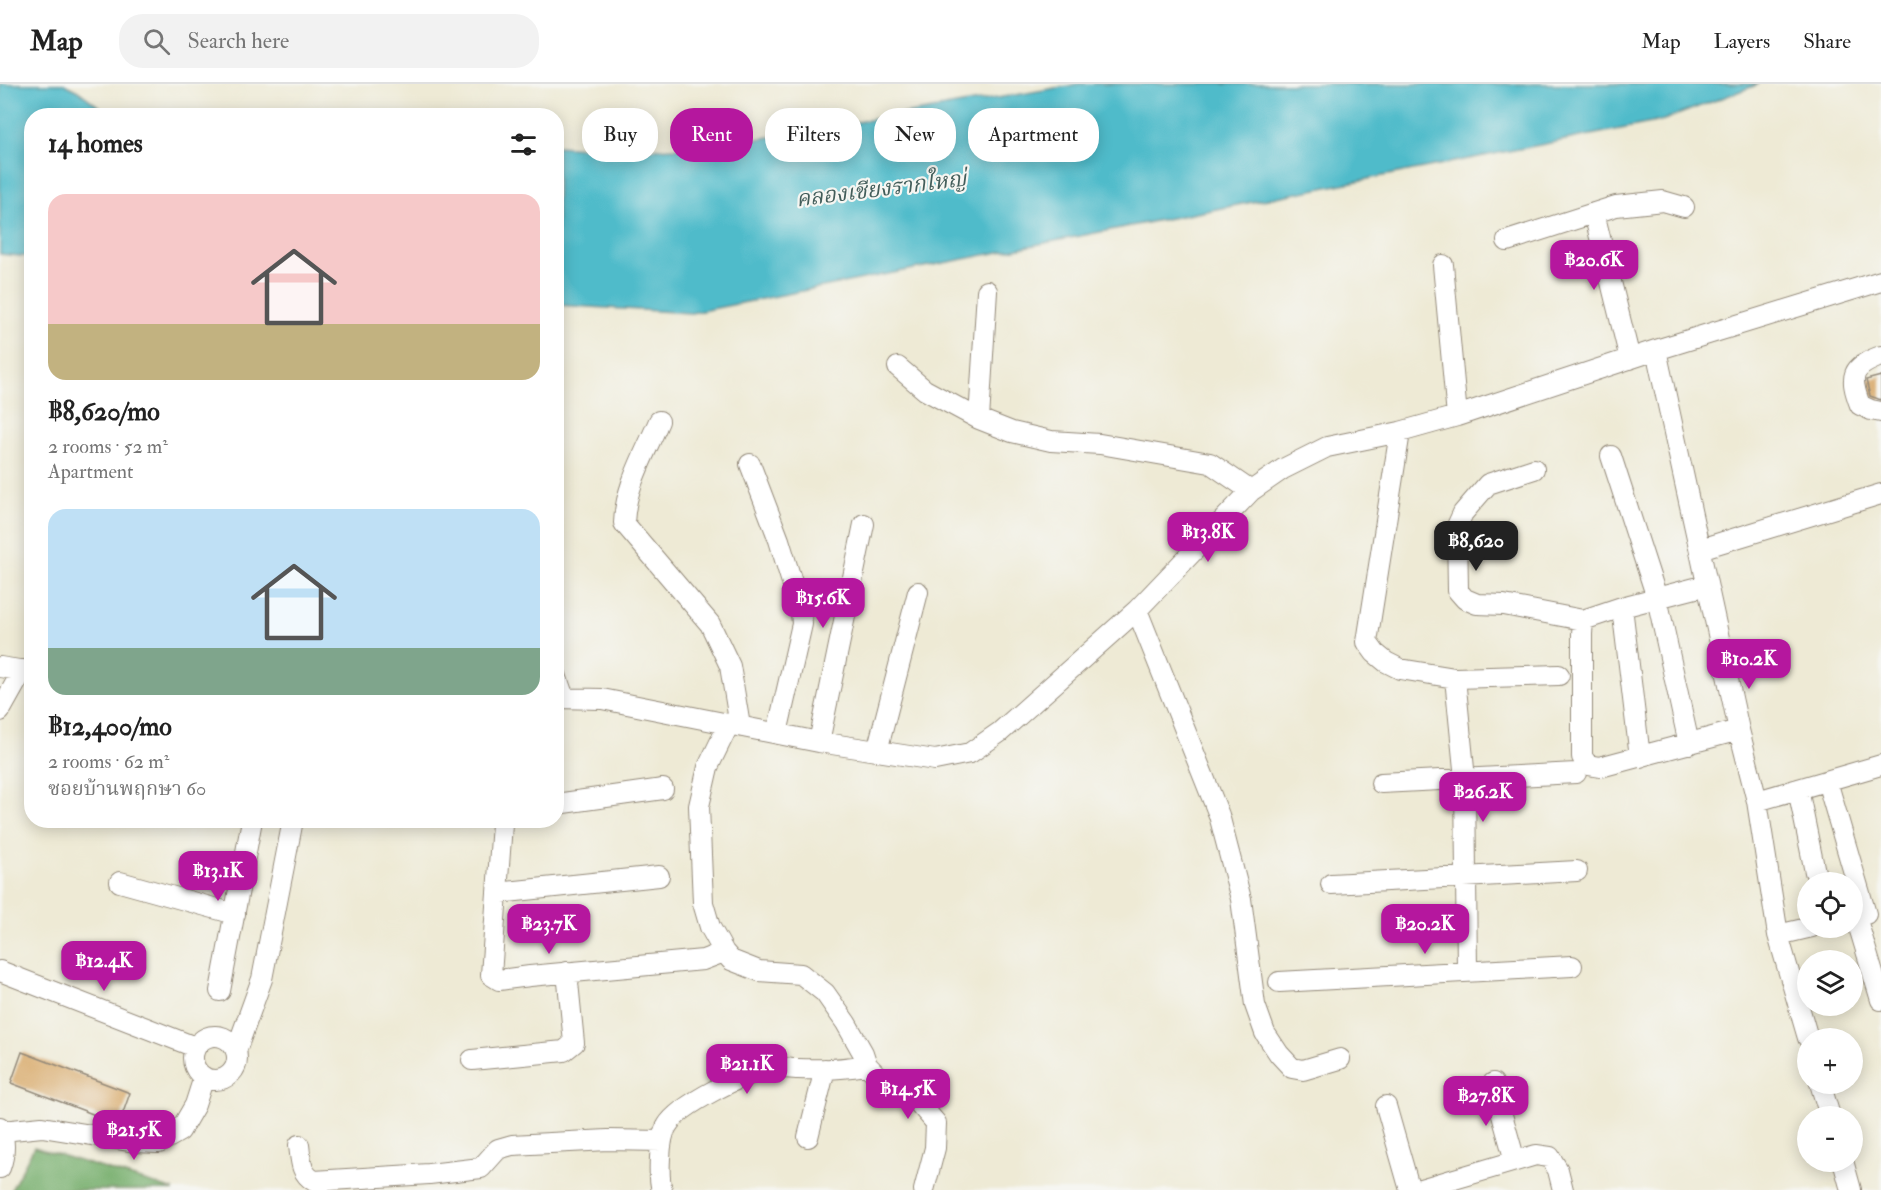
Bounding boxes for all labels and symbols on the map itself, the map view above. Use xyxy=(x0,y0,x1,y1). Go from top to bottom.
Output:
water label: คลองเชียงรากใหญ่ xyxy=(794,162,971,213)
pin: ฿20.6K xyxy=(1545,240,1643,291)
pin: ฿13.8K xyxy=(1159,512,1257,563)
pin: ฿8,620 xyxy=(1427,521,1525,572)
pin: ฿15.6K xyxy=(774,578,872,629)
pin: ฿10.2K xyxy=(1700,639,1798,690)
pin: ฿26.2K xyxy=(1434,772,1532,823)
pin: ฿13.1K xyxy=(169,851,267,902)
pin: ฿23.7K xyxy=(500,904,598,955)
pin: ฿20.2K xyxy=(1376,904,1474,955)
pin: ฿12.4K xyxy=(55,941,153,992)
pin: ฿21.1K xyxy=(698,1044,796,1095)
pin: ฿14.5K xyxy=(859,1069,957,1120)
pin: ฿27.8K xyxy=(1437,1076,1535,1127)
pin: ฿21.5K xyxy=(85,1110,183,1161)

